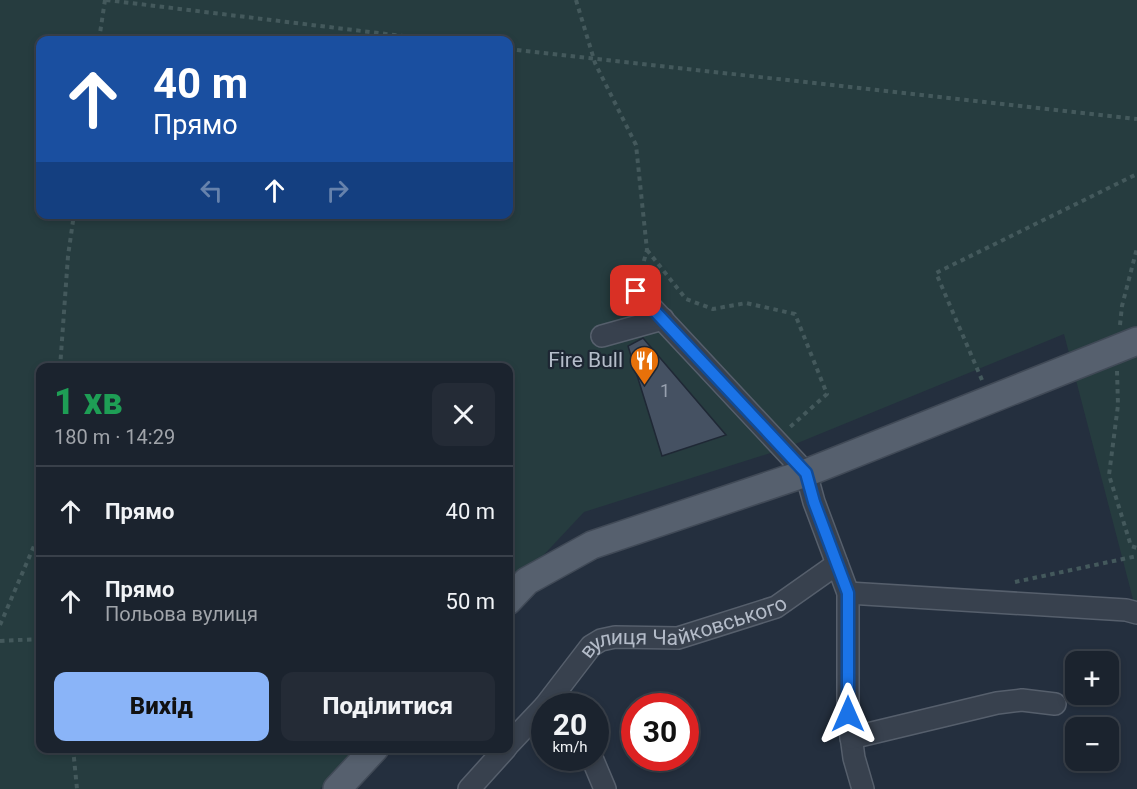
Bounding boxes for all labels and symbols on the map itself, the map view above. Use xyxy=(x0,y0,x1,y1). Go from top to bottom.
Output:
pin xyxy=(610,265,661,316)
restaurant icon: Fire Bull xyxy=(628,344,660,386)
place label: Fire Bull xyxy=(548,348,623,372)
house number: 1 xyxy=(660,380,670,401)
street label: вулиця Чайковського xyxy=(574,591,792,663)
position arrow xyxy=(816,682,880,746)
speed limit sign: 30 xyxy=(621,693,699,771)

